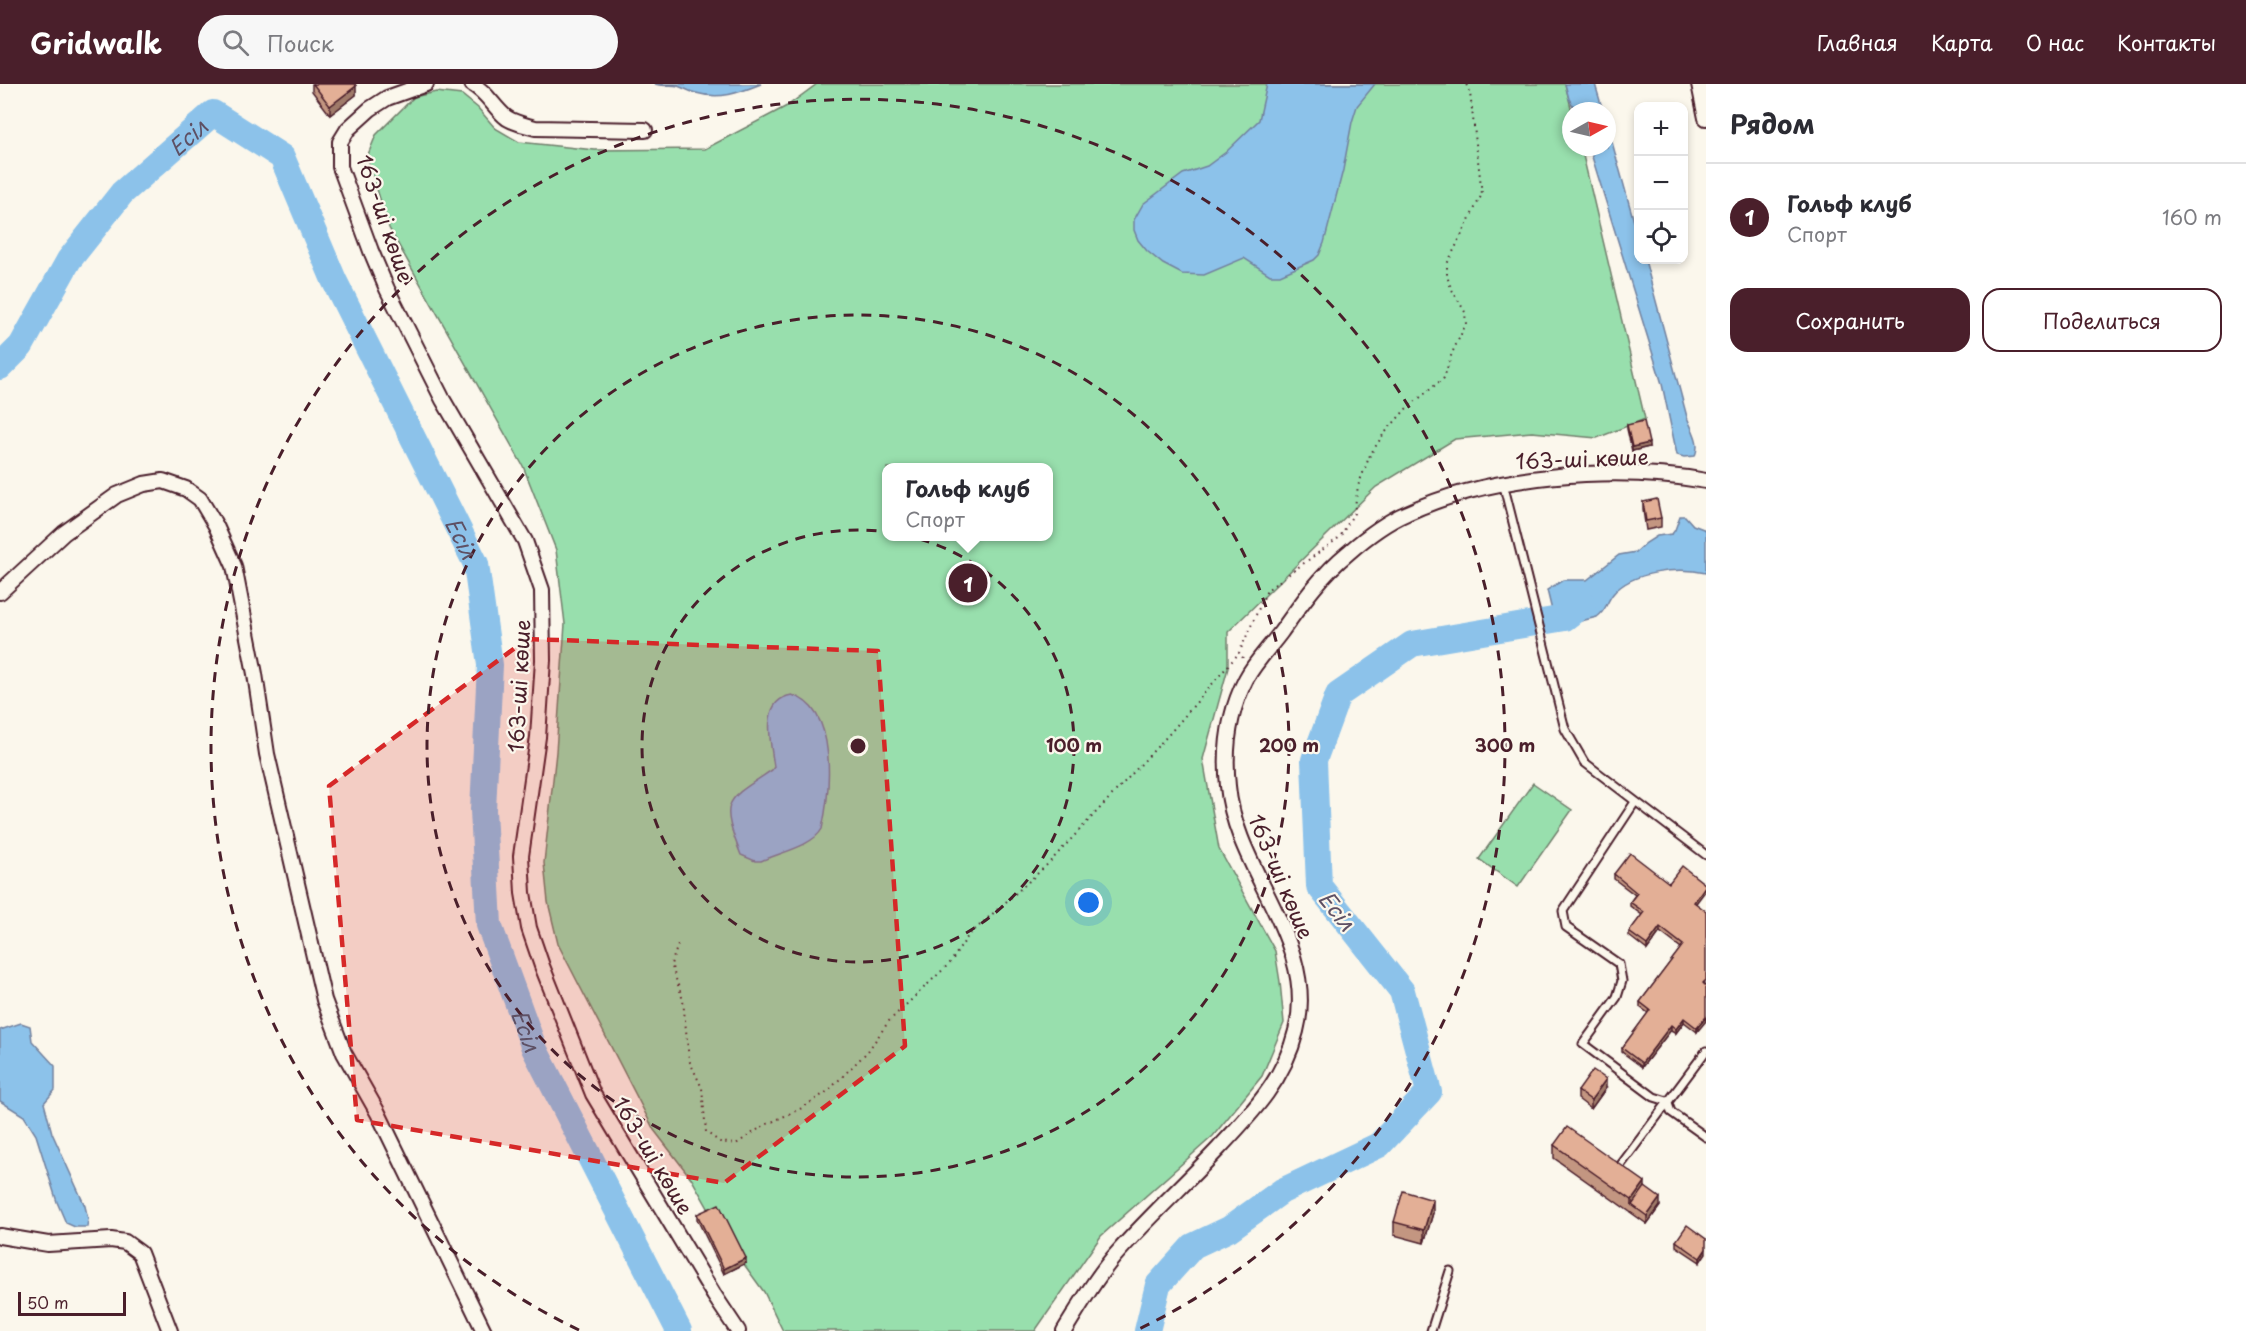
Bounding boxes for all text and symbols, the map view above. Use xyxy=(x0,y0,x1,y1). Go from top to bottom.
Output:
search box xyxy=(198,15,618,69)
text: Gridwalk xyxy=(30,21,162,64)
icon: search xyxy=(219,26,252,59)
text: Поиск xyxy=(267,26,334,59)
text: Главная xyxy=(1817,26,1898,58)
text: Карта xyxy=(1931,26,1993,58)
text: О нас xyxy=(2026,26,2084,58)
text: Контакты xyxy=(2117,26,2216,58)
north arrow xyxy=(1562,102,1616,156)
map controls xyxy=(1634,102,1688,264)
button: + xyxy=(1634,102,1688,156)
text: Рядом xyxy=(1730,104,1815,143)
water label: Есіл xyxy=(160,109,214,162)
street label: 163-ші көше xyxy=(349,150,423,286)
button: − xyxy=(1634,156,1688,210)
text: Гольф клуб xyxy=(1787,186,1912,219)
text: 1 xyxy=(1745,202,1754,232)
text: 160 m xyxy=(2162,202,2222,232)
button: locate xyxy=(1634,210,1688,264)
text: Спорт xyxy=(1787,219,1847,249)
button: Сохранить xyxy=(1730,288,1970,352)
button: Поделиться xyxy=(1982,288,2222,352)
street label: 163-ші көше xyxy=(1515,440,1649,476)
popup xyxy=(882,463,1053,541)
text: Гольф клуб xyxy=(905,471,1030,504)
text: Спорт xyxy=(905,504,965,534)
water label: Есіл xyxy=(438,511,487,564)
pin: 1 xyxy=(948,560,988,606)
street label: 163-ші көше xyxy=(499,619,537,753)
text: 100 m xyxy=(1046,731,1102,758)
text: 200 m xyxy=(1259,731,1319,758)
text: 300 m xyxy=(1475,731,1535,758)
centre of rings xyxy=(848,736,868,756)
street label: 163-ші көше xyxy=(1241,808,1323,944)
water label: Есіл xyxy=(1312,883,1364,937)
your location xyxy=(1074,888,1103,917)
water label: Есіл xyxy=(505,1004,550,1056)
street label: 163-ші көше xyxy=(606,1090,702,1220)
scale bar xyxy=(18,1289,126,1316)
text: 50 m xyxy=(27,1290,68,1314)

